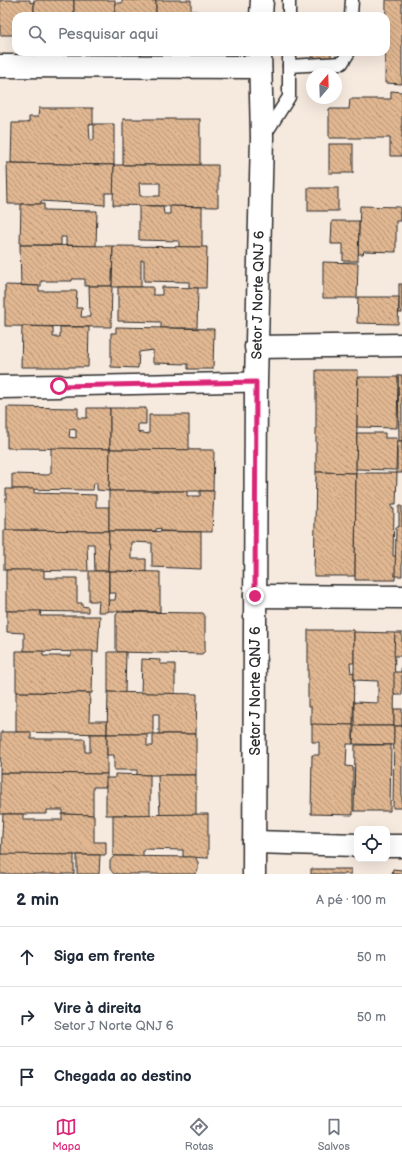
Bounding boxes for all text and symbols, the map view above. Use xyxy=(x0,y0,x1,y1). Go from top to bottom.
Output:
search box xyxy=(12,12,390,56)
icon: search xyxy=(26,23,48,45)
text: Pesquisar aqui xyxy=(58,25,158,44)
north arrow xyxy=(306,68,342,104)
street label: Setor J Norte QNJ 6 xyxy=(248,230,268,360)
route start xyxy=(50,377,68,395)
route end xyxy=(246,587,264,605)
street label: Setor J Norte QNJ 6 xyxy=(247,626,264,756)
map controls xyxy=(354,826,390,862)
button: locate xyxy=(354,826,390,862)
text: 2 min xyxy=(16,890,59,910)
text: A pé · 100 m xyxy=(316,892,386,908)
icon: ahead xyxy=(16,946,38,968)
text: Siga em frente xyxy=(54,947,155,966)
text: 50 m xyxy=(357,949,386,965)
text: Vire à direita xyxy=(54,999,141,1018)
icon: right xyxy=(16,1006,38,1028)
text: 50 m xyxy=(357,1009,386,1025)
text: Setor J Norte QNJ 6 xyxy=(54,1018,174,1034)
icon: arrive xyxy=(16,1066,38,1088)
text: Chegada ao destino xyxy=(54,1067,192,1086)
tab: Mapa xyxy=(52,1116,80,1153)
tab: Rotas xyxy=(185,1116,213,1153)
tab: Salvos xyxy=(318,1116,350,1153)

